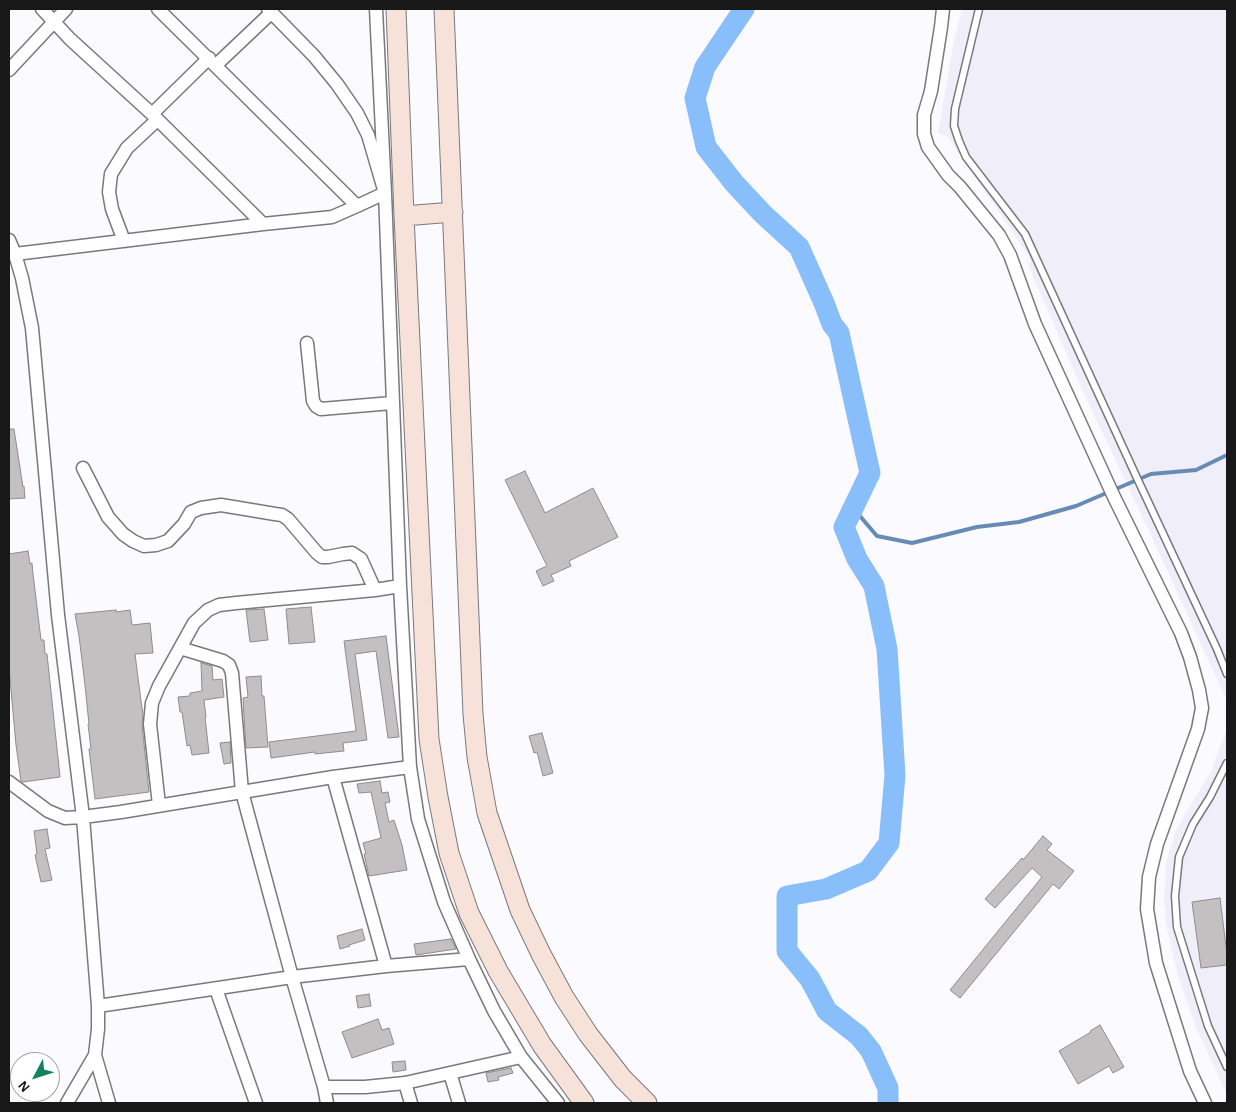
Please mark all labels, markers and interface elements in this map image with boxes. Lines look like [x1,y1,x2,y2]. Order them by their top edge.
north arrow [10,1052,60,1102]
text: N [16,1078,33,1094]

